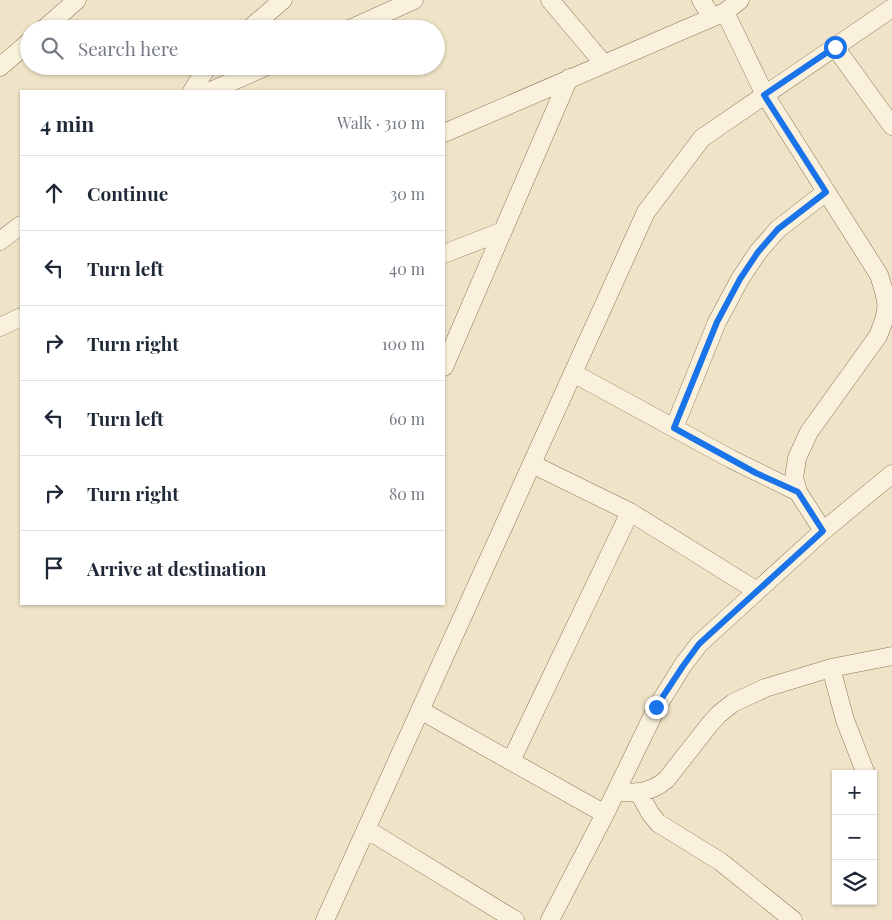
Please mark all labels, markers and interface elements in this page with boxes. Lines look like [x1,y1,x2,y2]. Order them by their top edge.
search box [20,20,445,75]
icon: search [38,34,66,62]
text: Search here [78,35,178,61]
route start [824,36,847,59]
text: 4 min [40,109,94,137]
text: Walk · 310 m [337,112,425,133]
icon: ahead [40,179,68,207]
text: Continue [87,180,168,206]
text: 30 m [390,183,425,204]
icon: left [40,254,68,282]
text: Turn left [87,255,164,281]
text: 40 m [389,258,425,279]
icon: right [40,329,68,357]
text: Turn right [87,330,179,356]
text: 100 m [382,333,425,354]
icon: left [40,404,68,432]
text: Turn left [87,405,164,431]
text: 60 m [389,408,425,429]
icon: right [40,479,68,507]
text: Turn right [87,480,179,506]
text: 80 m [389,483,425,504]
icon: arrive [40,554,68,582]
text: Arrive at destination [87,555,267,581]
route end [645,696,668,719]
map controls [832,770,877,905]
button: + [832,770,877,815]
button: − [832,815,877,860]
button: layers [832,860,877,905]

